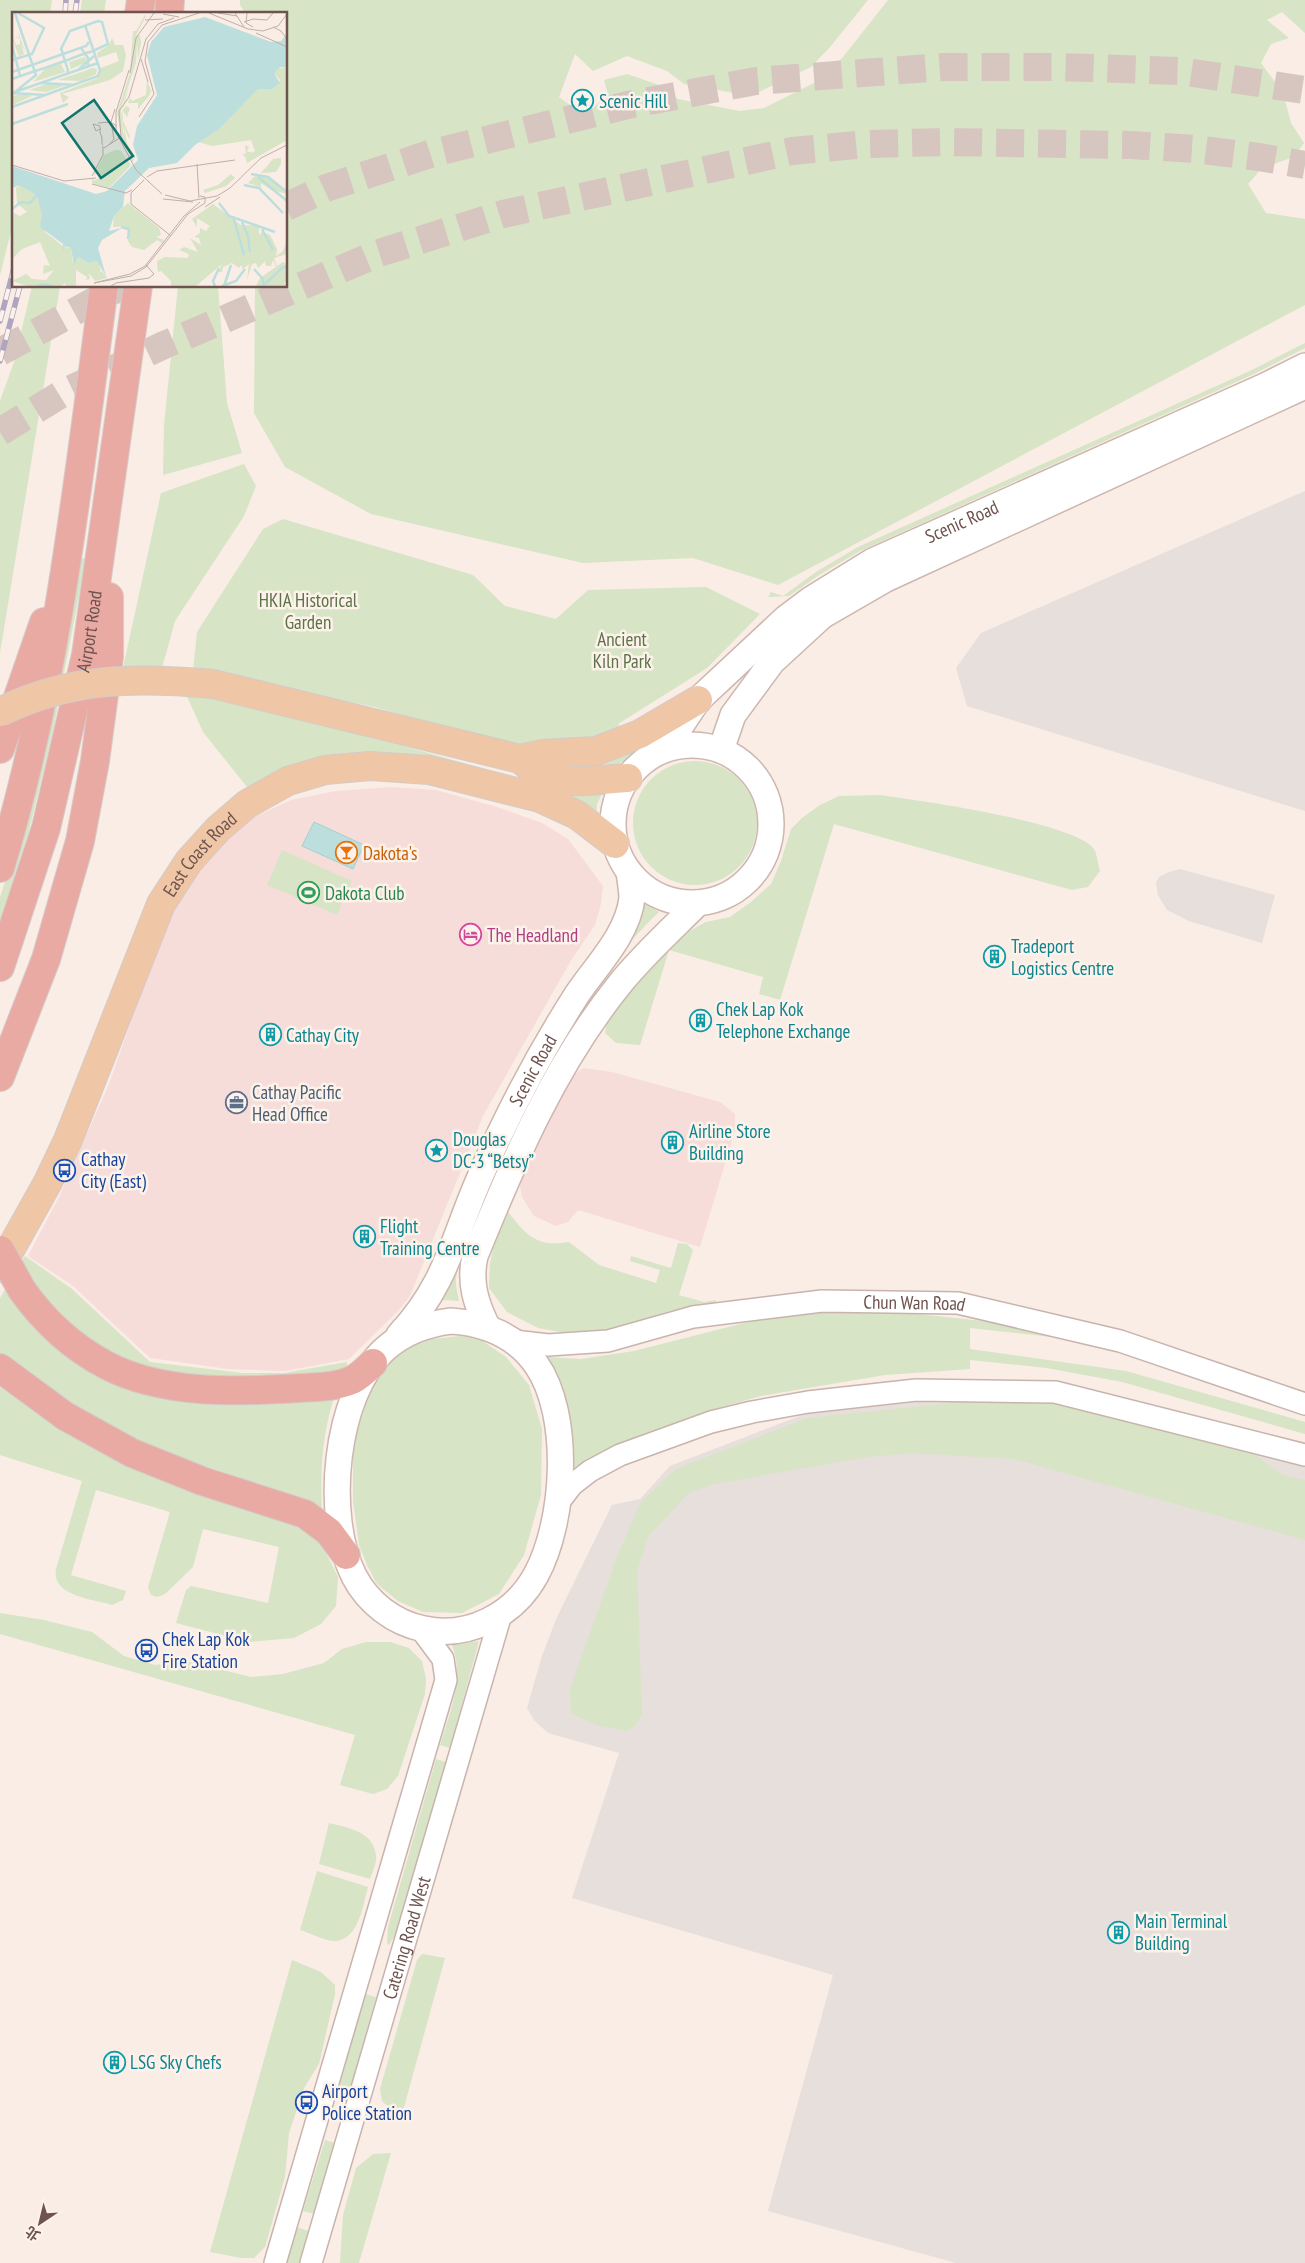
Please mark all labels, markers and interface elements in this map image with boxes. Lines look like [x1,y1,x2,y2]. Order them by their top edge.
inset map [12,12,288,288]
place icon: Scenic Hill [571,89,595,113]
place label: Scenic Hill [599,89,668,113]
street label: Scenic Road [921,495,1002,548]
park label: HKIA Historical Garden [259,588,358,634]
street label: Airport Road [70,589,107,674]
park label: Ancient Kiln Park [593,627,652,673]
street label: East Coast Road [157,806,241,901]
bar icon: Dakota's [335,841,359,865]
place label: Dakota's [363,841,417,865]
sports icon: Dakota Club [297,881,321,905]
place label: Dakota Club [325,881,404,905]
hotel icon: The Headland [459,923,483,947]
place label: The Headland [487,923,578,947]
place label: Tradeport Logistics Centre [1011,934,1114,980]
building icon: Tradeport Logistics Centre [983,945,1007,969]
place label: Chek Lap Kok Telephone Exchange [716,997,851,1043]
building icon: Chek Lap Kok Telephone Exchange [688,1008,712,1032]
building icon: Cathay City [258,1023,282,1047]
place label: Cathay City [286,1023,360,1047]
street label: Scenic Road [503,1030,562,1110]
place label: Cathay Pacific Head Office [252,1080,342,1126]
office icon: Cathay Pacific Head Office [224,1091,248,1115]
place label: Airline Store Building [689,1119,771,1165]
place label: Douglas DC-3 “Betsy” [453,1127,534,1173]
building icon: Airline Store Building [661,1130,685,1154]
place icon: Douglas DC-3 “Betsy” [425,1138,449,1162]
place label: Cathay City (East) [81,1147,146,1193]
bus stop icon: Cathay City (East) [53,1158,77,1182]
place label: Flight Training Centre [380,1214,480,1260]
building icon: Flight Training Centre [352,1225,376,1249]
street label: Chun Wan Road [863,1290,968,1316]
place label: Chek Lap Kok Fire Station [162,1627,250,1673]
bus stop icon: Chek Lap Kok Fire Station [134,1638,158,1662]
street label: Catering Road West [377,1873,436,2002]
place label: Main Terminal Building [1135,1909,1228,1955]
building icon: Main Terminal Building [1107,1920,1131,1944]
building icon: LSG Sky Chefs [102,2050,126,2074]
place label: LSG Sky Chefs [130,2050,222,2074]
place label: Airport Police Station [322,2079,412,2125]
bus stop icon: Airport Police Station [294,2090,318,2114]
north arrow [15,2198,65,2248]
text: 北 [22,2222,43,2245]

